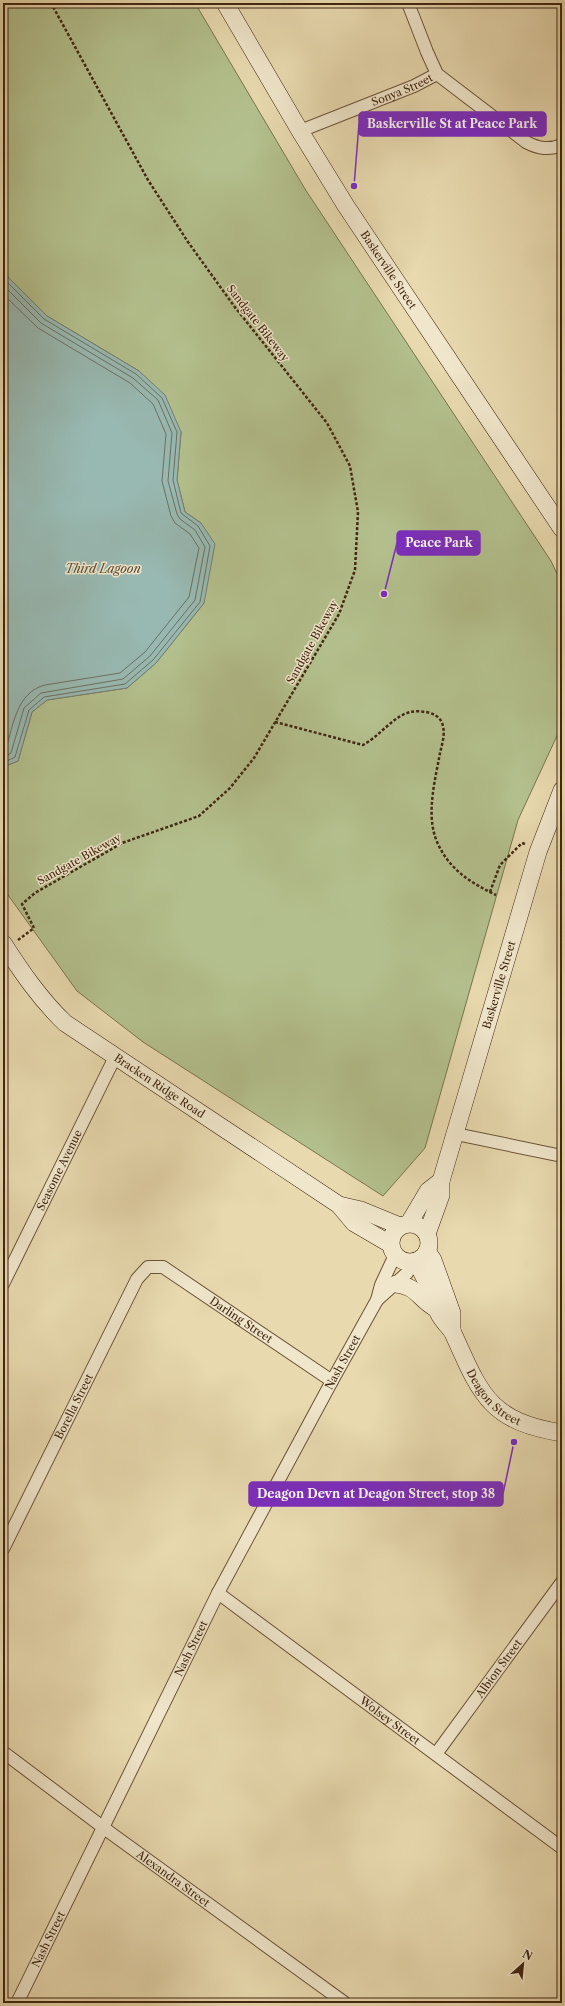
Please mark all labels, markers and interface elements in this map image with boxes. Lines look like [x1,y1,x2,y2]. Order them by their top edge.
street label: Sonya Street [369,70,435,109]
callout: Baskerville St at Peace Park [359,112,546,136]
text: Baskerville St at Peace Park [367,116,538,131]
street label: Baskerville Street [357,228,420,312]
street label: Sandgate Bikeway [224,282,293,365]
callout: Peace Park [397,531,480,555]
text: Peace Park [405,535,474,550]
water label: Third Lagoon [65,561,141,576]
street label: Sandgate Bikeway [283,597,341,686]
street label: Sandgate Bikeway [35,830,124,888]
street label: Baskerville Street [479,939,518,1031]
street label: Bracken Ridge Road [112,1051,208,1121]
street label: Seasome Avenue [33,1127,85,1213]
street label: Darling Street [207,1294,275,1346]
street label: Nash Street [322,1332,363,1392]
street label: Deagon Street [464,1366,523,1428]
street label: Borella Street [52,1371,96,1442]
callout: Deagon Devn at Deagon Street, stop 38 [249,1482,503,1506]
text: Deagon Devn at Deagon Street, stop 38 [257,1486,495,1501]
street label: Nash Street [171,1618,211,1679]
street label: Albion Street [472,1636,525,1701]
street label: Wolsey Street [356,1693,423,1748]
street label: Alexandra Street [133,1846,213,1910]
street label: Nash Street [29,1909,68,1969]
north arrow [503,1944,543,1984]
text: N [520,1947,535,1964]

